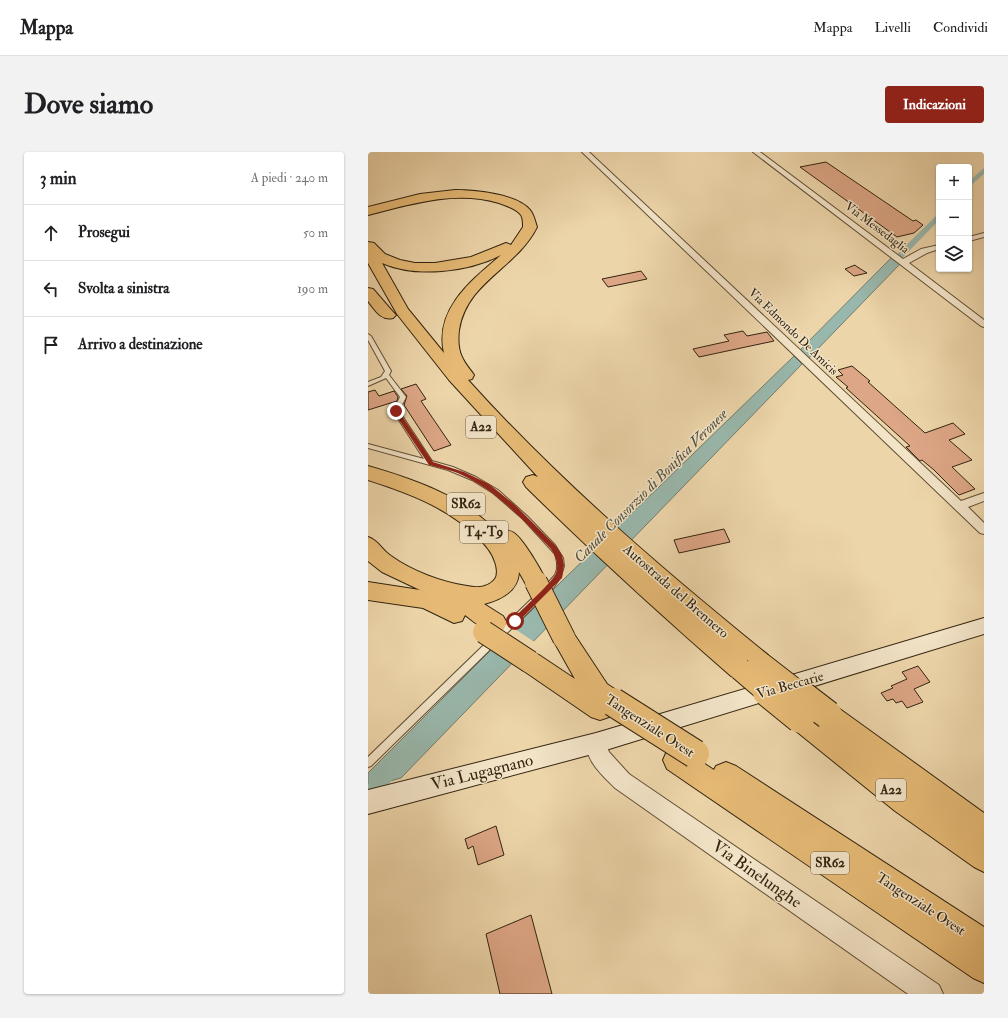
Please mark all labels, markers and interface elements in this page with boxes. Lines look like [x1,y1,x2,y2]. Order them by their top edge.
text: Mappa [20,16,73,40]
text: Mappa [813,19,852,36]
text: Livelli [874,19,911,36]
text: Condividi [933,19,988,36]
button: Indicazioni [885,86,984,123]
text: Dove siamo [24,87,153,122]
map controls [936,164,972,272]
button: + [936,164,972,200]
text: 3 min [40,168,77,189]
text: A piedi · 240 m [251,170,328,186]
street label: Via Messedaglia [842,199,913,258]
button: − [936,200,972,236]
icon: ahead [40,222,62,244]
text: Prosegui [78,223,130,242]
text: 50 m [303,225,328,241]
button: layers [936,236,972,272]
icon: left [40,278,62,300]
text: Svolta a sinistra [78,279,170,298]
text: 190 m [297,281,328,297]
street label: Via Edmondo De Amicis [745,285,841,379]
icon: arrive [40,334,62,356]
text: Arrivo a destinazione [78,335,203,354]
route end [387,402,405,420]
water label: Canale Consorzio di Bonifica Veronese [570,404,733,567]
road number: A22 [466,416,496,438]
road number: SR62 [447,493,485,515]
road number: T4-T9 [460,521,508,543]
street label: Autostrada del Brennero [619,540,733,642]
route start [506,612,524,630]
street label: Via Beccarie [754,667,826,703]
street label: Tangenziale Ovest [602,691,698,761]
street label: Via Lugagnano [429,749,535,795]
road number: A22 [876,779,906,801]
street label: Via Binelunghe [708,835,806,913]
road number: SR62 [811,852,849,874]
street label: Tangenziale Ovest [873,869,969,939]

